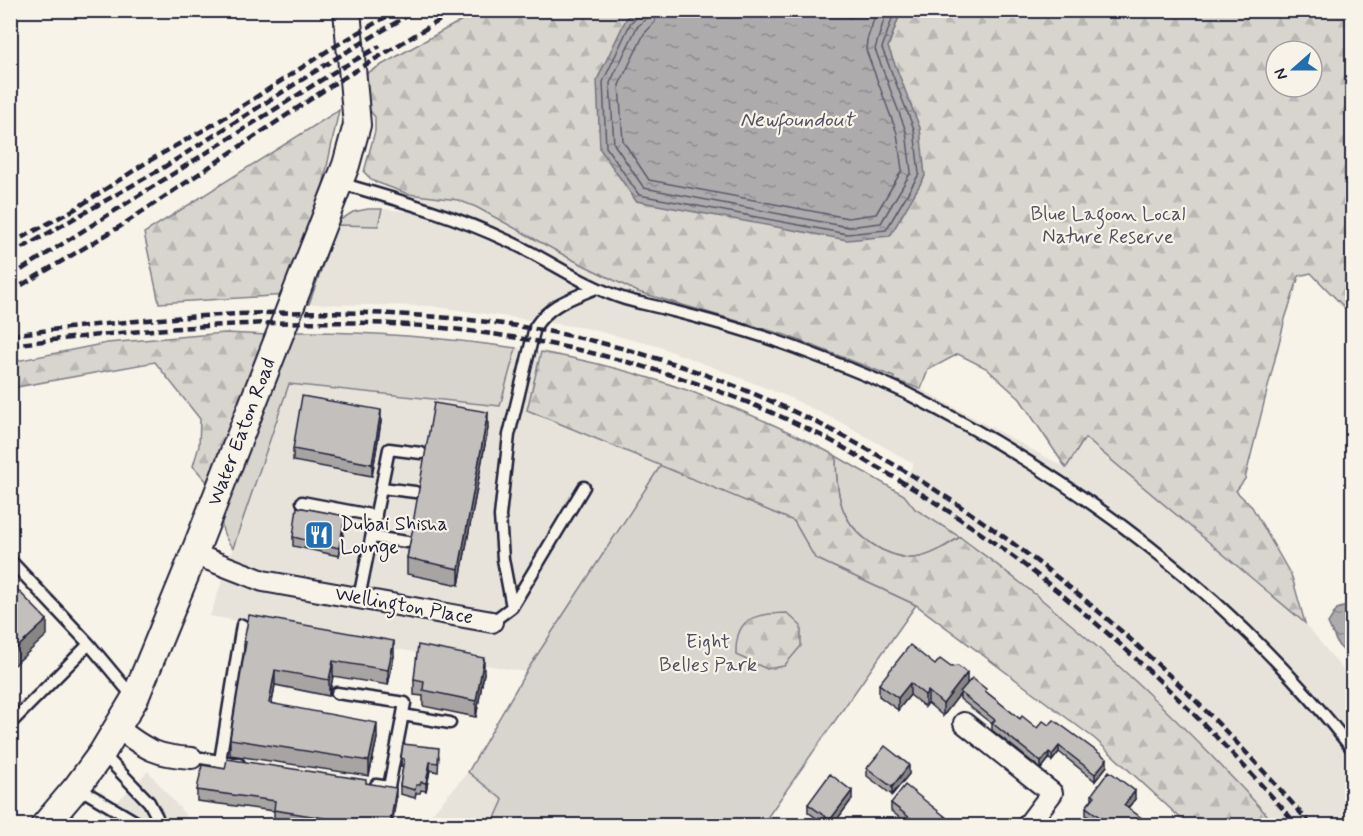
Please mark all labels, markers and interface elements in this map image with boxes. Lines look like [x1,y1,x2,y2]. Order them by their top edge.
north arrow [1264,39,1324,99]
text: N [1270,65,1293,83]
water label: Newfoundout [740,106,856,136]
park label: Blue Lagoon Local Nature Reserve [1030,201,1186,251]
street label: Water Eaton Road [201,354,283,510]
place label: Dubai Shisha Lounge [340,511,448,562]
restaurant icon: Dubai Shisha Lounge [303,519,335,551]
street label: Wellington Place [332,581,475,633]
park label: Eight Belles Park [659,629,757,679]

